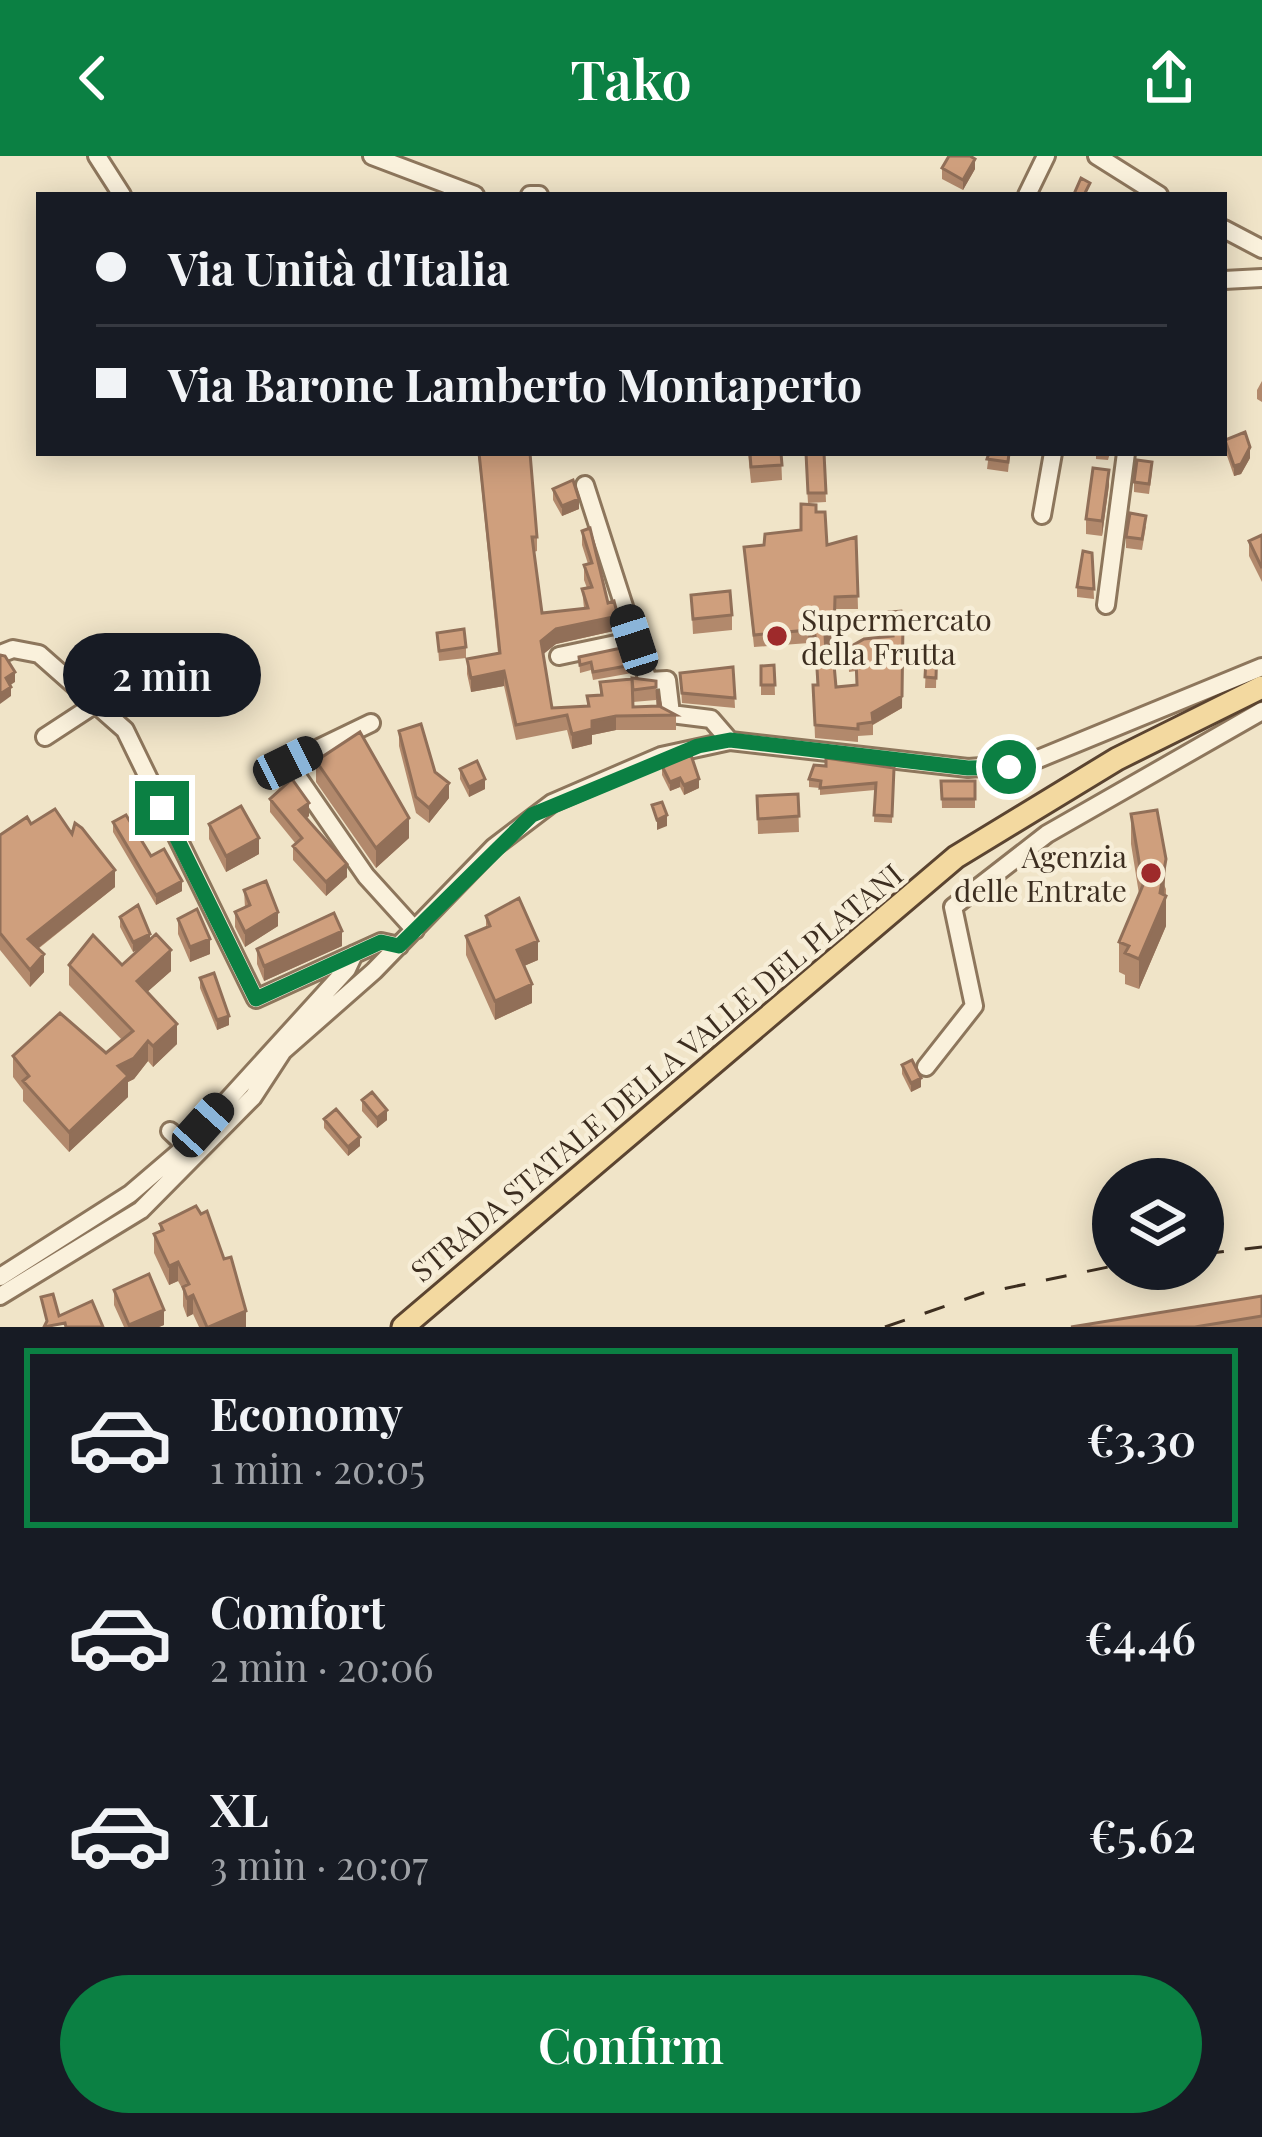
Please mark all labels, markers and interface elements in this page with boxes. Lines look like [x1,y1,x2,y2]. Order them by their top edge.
text: Tako [570,42,692,114]
icon: back [60,45,126,111]
icon: share [1136,45,1202,111]
text: Via Unità d'Italia [168,237,509,297]
text: Via Barone Lamberto Montaperto [168,353,862,413]
place label: Supermercato della Frutta [801,599,992,673]
car [606,600,662,680]
marker: Supermercato della Frutta [764,623,790,649]
callout: 2 min [63,634,261,718]
text: 2 min [112,649,212,701]
car [248,731,328,795]
route start [982,740,1036,794]
route end [135,781,189,835]
place label: Agenzia delle Entrate [954,836,1127,910]
street label: STRADA STATALE DELLA VALLE DEL PLATANI [402,854,910,1290]
marker: Agenzia delle Entrate [1138,860,1164,886]
car [166,1086,240,1164]
map controls [1092,1158,1224,1290]
button: layers [1092,1158,1224,1290]
text: Economy [210,1382,403,1442]
icon: car [66,1384,174,1492]
text: €3.30 [1087,1408,1196,1468]
text: 1 min · 20:05 [210,1442,425,1494]
text: Comfort [210,1580,385,1640]
icon: car [66,1582,174,1690]
text: €4.46 [1085,1606,1196,1666]
text: 2 min · 20:06 [210,1640,433,1692]
text: XL [210,1778,269,1838]
icon: car [66,1780,174,1888]
text: €5.62 [1089,1804,1196,1864]
text: 3 min · 20:07 [210,1838,428,1890]
button: Confirm [60,1975,1202,2113]

